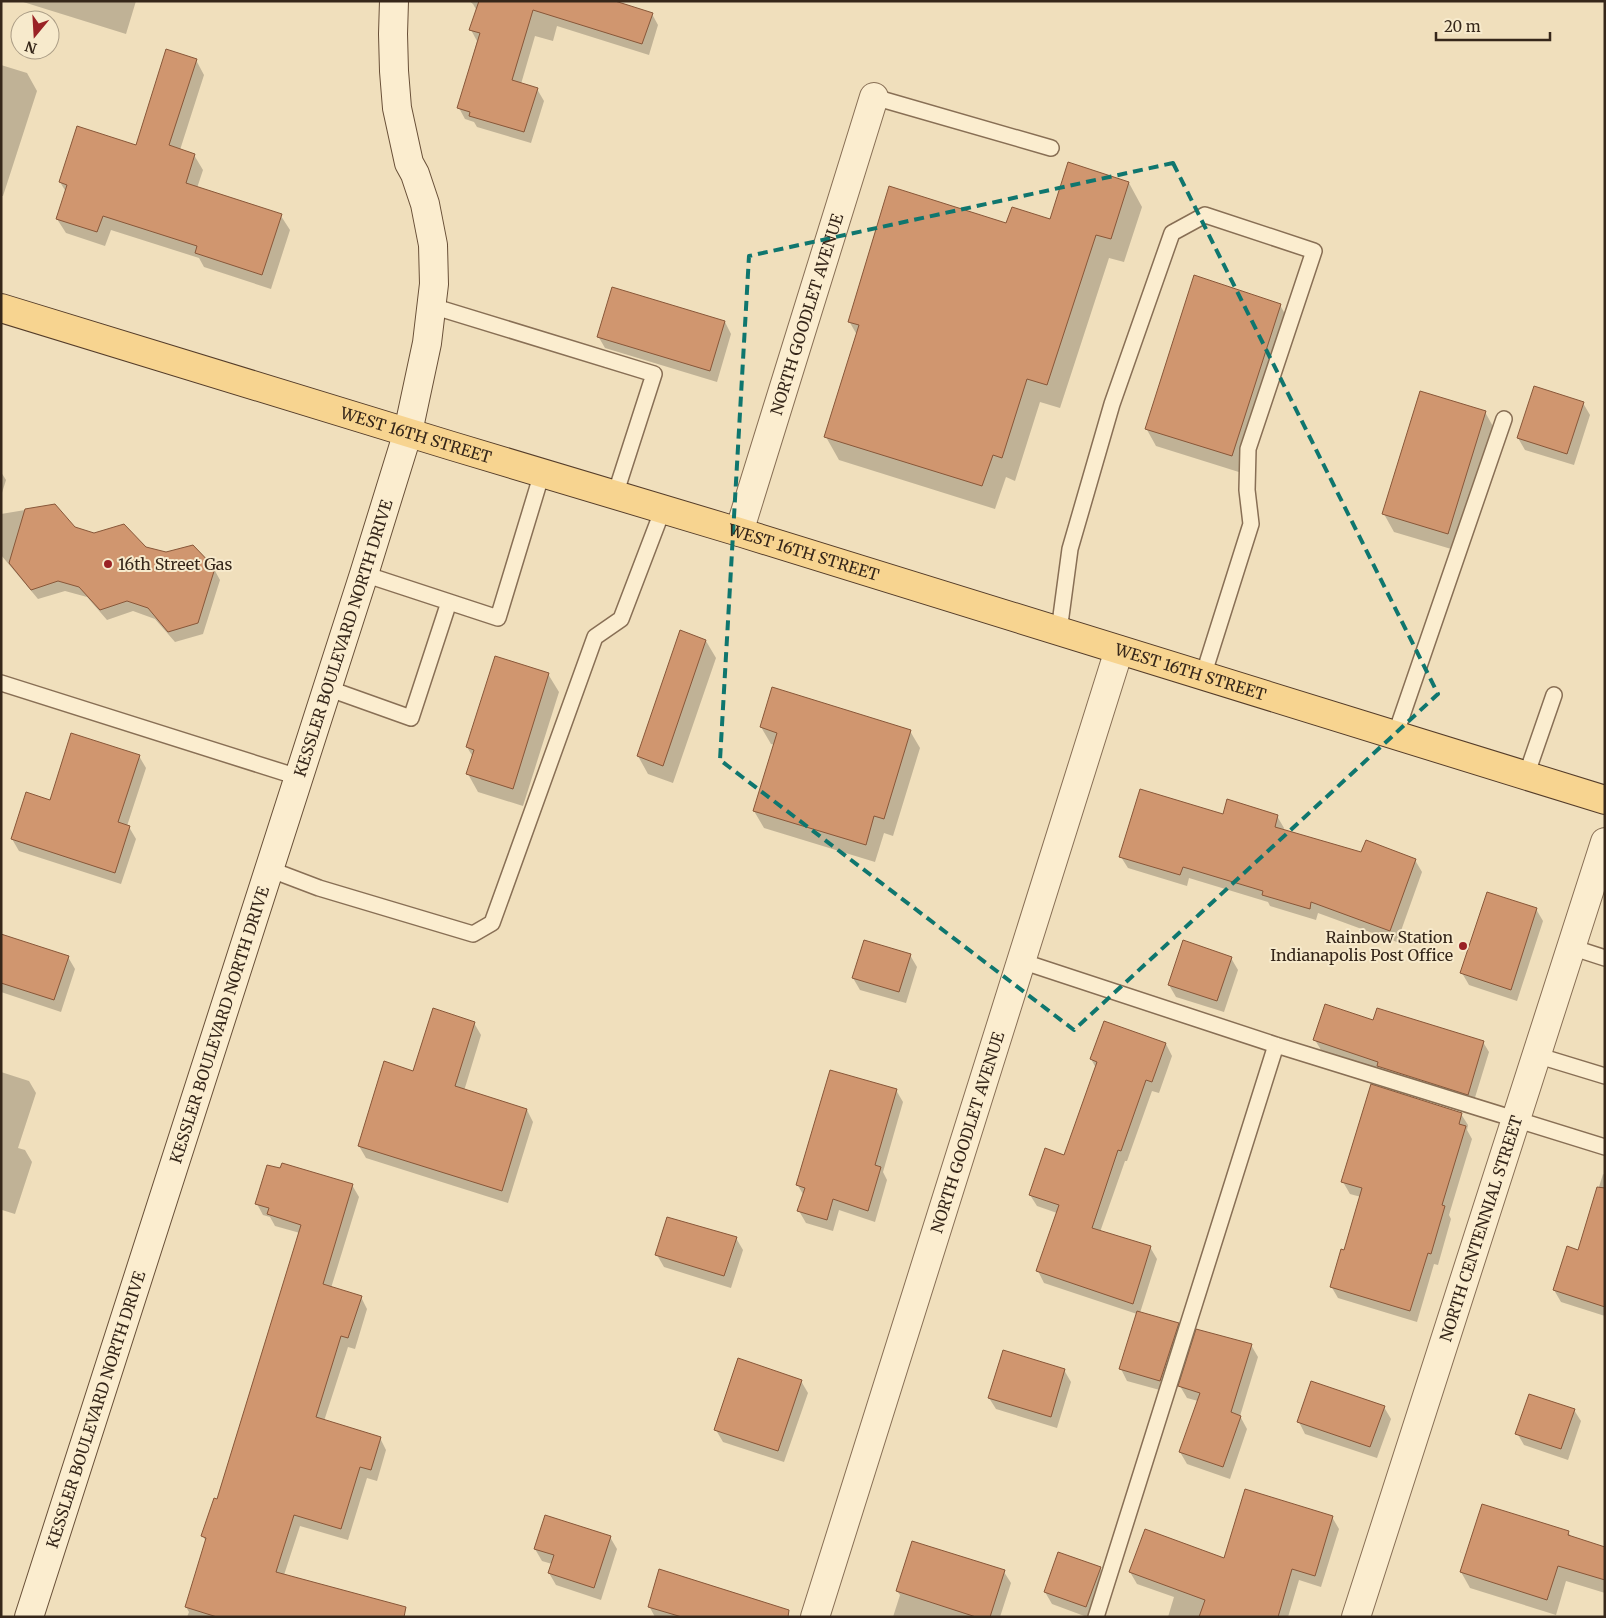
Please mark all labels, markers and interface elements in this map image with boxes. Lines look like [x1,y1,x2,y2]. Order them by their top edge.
north arrow [10,10,60,60]
scale bar [1436,10,1550,42]
text: 20 m [1444,17,1481,36]
text: N [23,37,39,58]
street label: NORTH GOODLET AVENUE [766,210,847,417]
street label: WEST 16TH STREET [337,402,494,467]
street label: KESSLER BOULEVARD NORTH DRIVE [290,496,397,779]
street label: WEST 16TH STREET [725,519,882,585]
place label: 16th Street Gas [118,554,232,574]
marker: 16th Street Gas [102,558,114,570]
street label: WEST 16TH STREET [1112,639,1269,705]
street label: KESSLER BOULEVARD NORTH DRIVE [165,883,273,1166]
place label: Rainbow Station Indianapolis Post Office [1270,927,1453,965]
marker: Rainbow Station Indianapolis Post Office [1457,940,1469,952]
street label: NORTH GOODLET AVENUE [926,1028,1009,1235]
street label: NORTH CENTENNIAL STREET [1435,1113,1526,1344]
street label: KESSLER BOULEVARD NORTH DRIVE [42,1268,150,1550]

